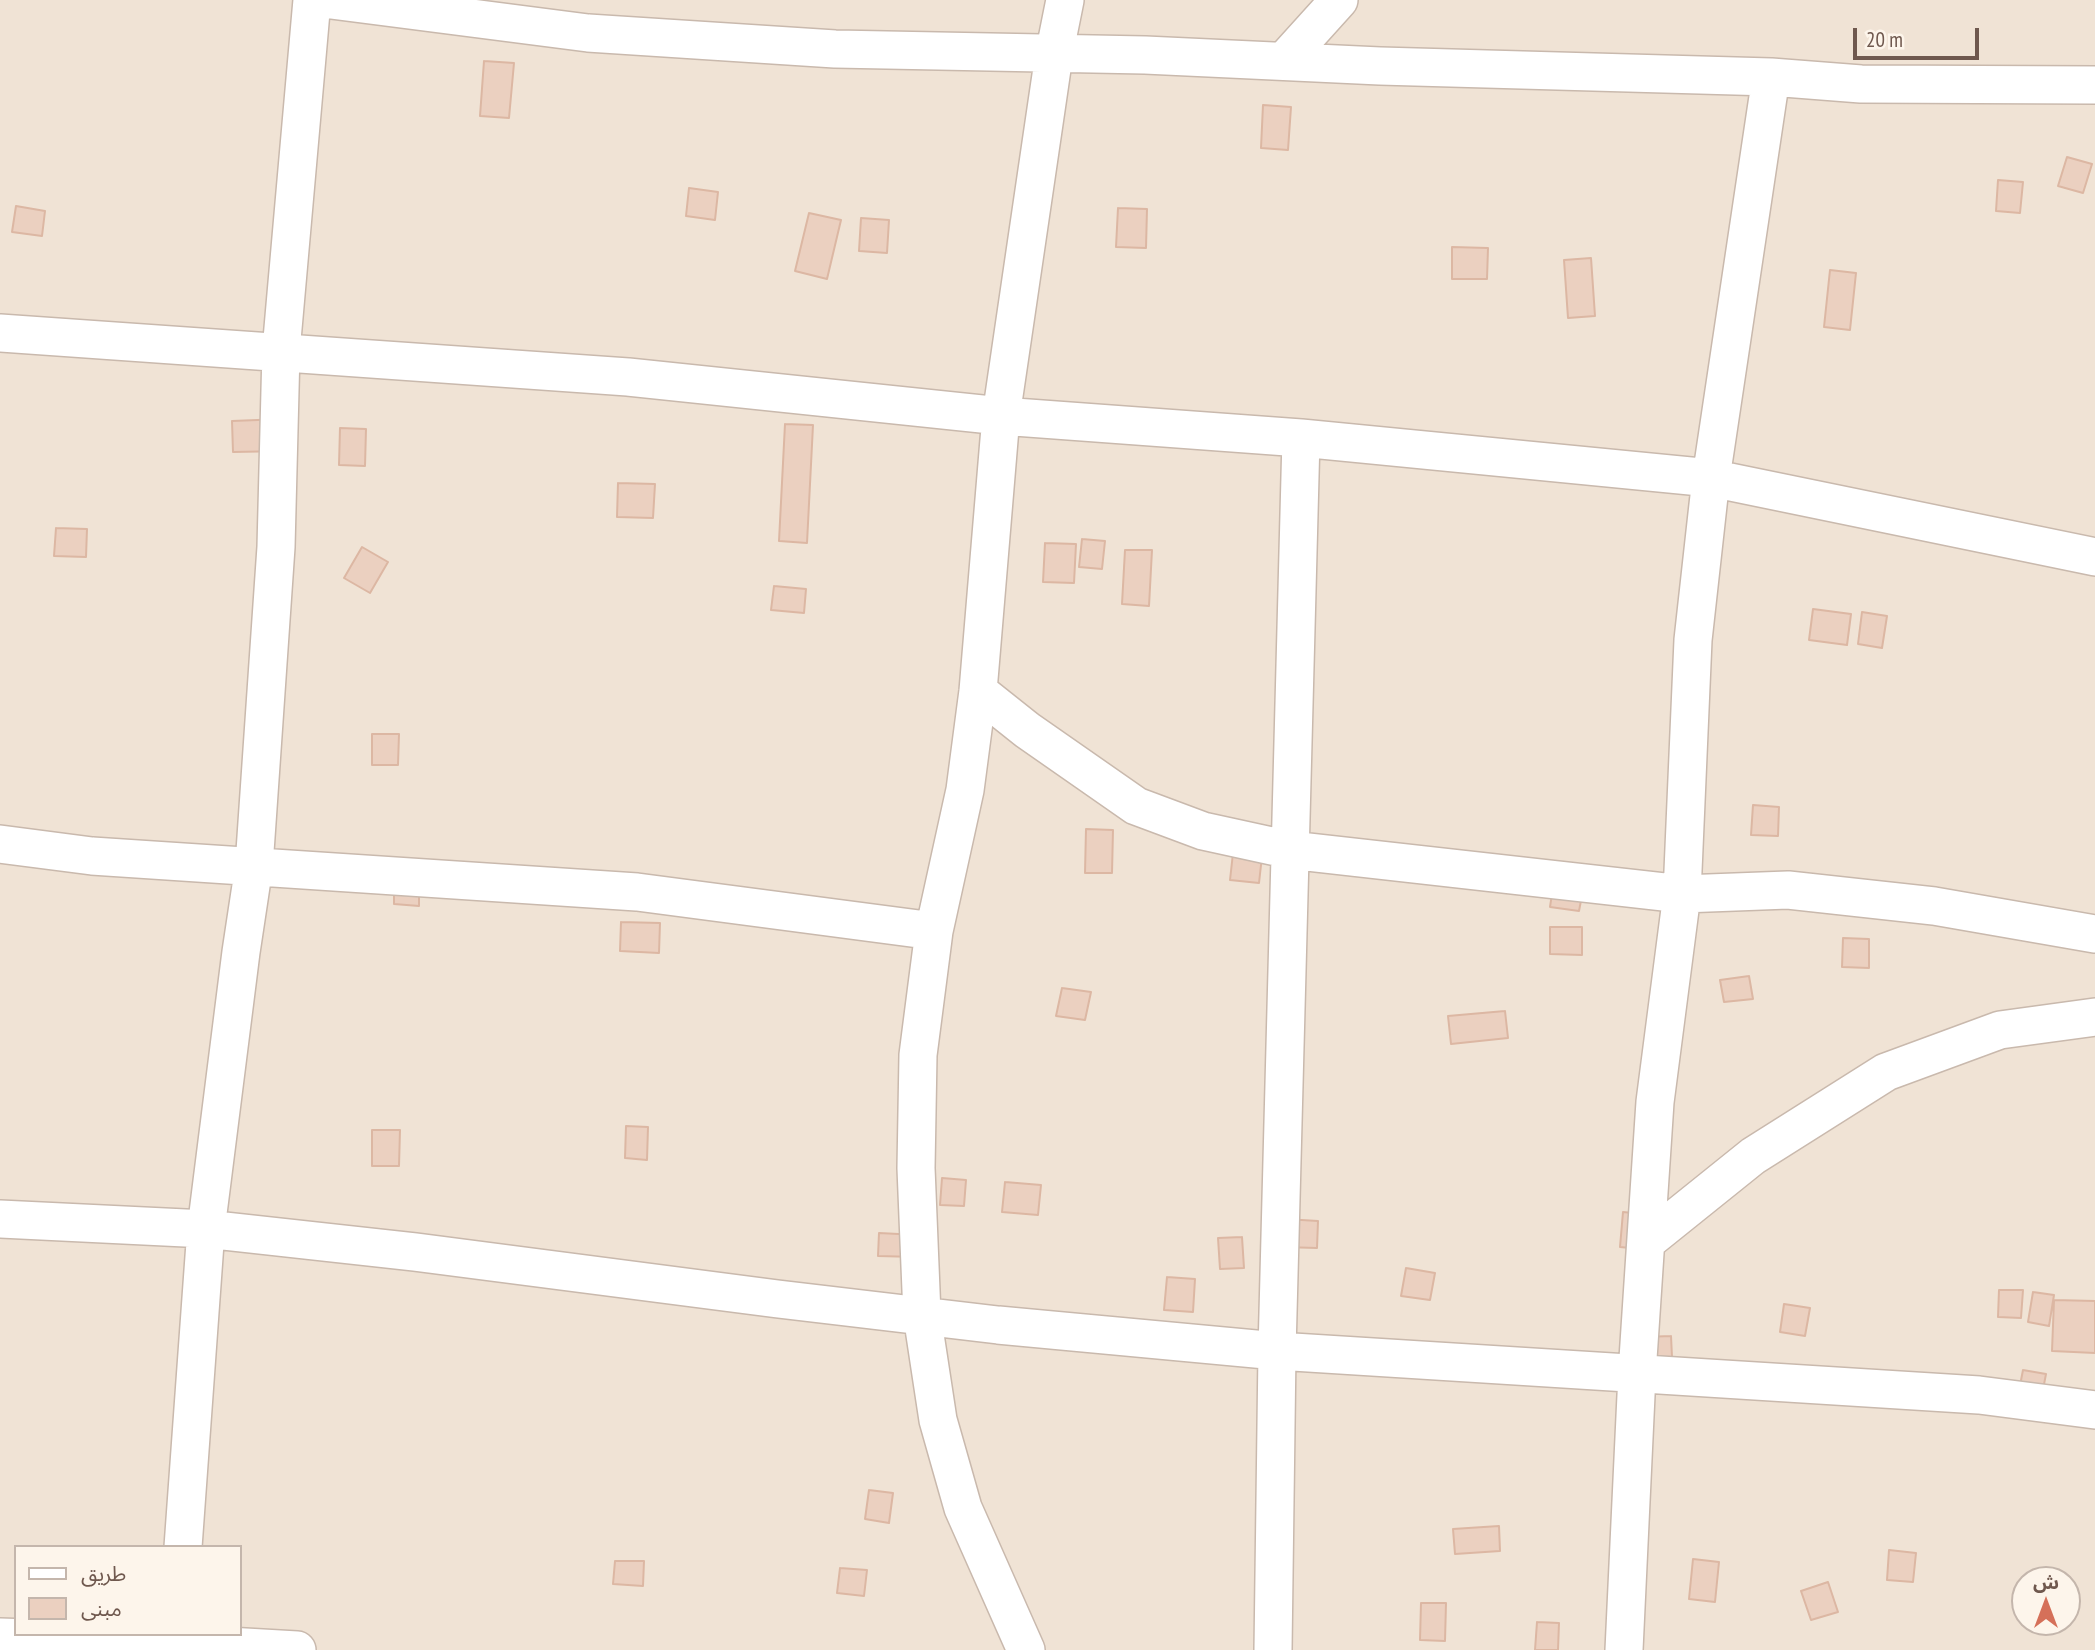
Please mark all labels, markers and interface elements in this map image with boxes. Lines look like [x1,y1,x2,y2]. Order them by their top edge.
scale bar [1857,14,1983,58]
text: 20 m [1866,26,1903,53]
legend [14,1545,242,1636]
text: طريق [81,1560,126,1587]
north arrow [2011,1566,2081,1636]
text: ش [2033,1570,2059,1594]
text: مبنى [81,1595,122,1622]

